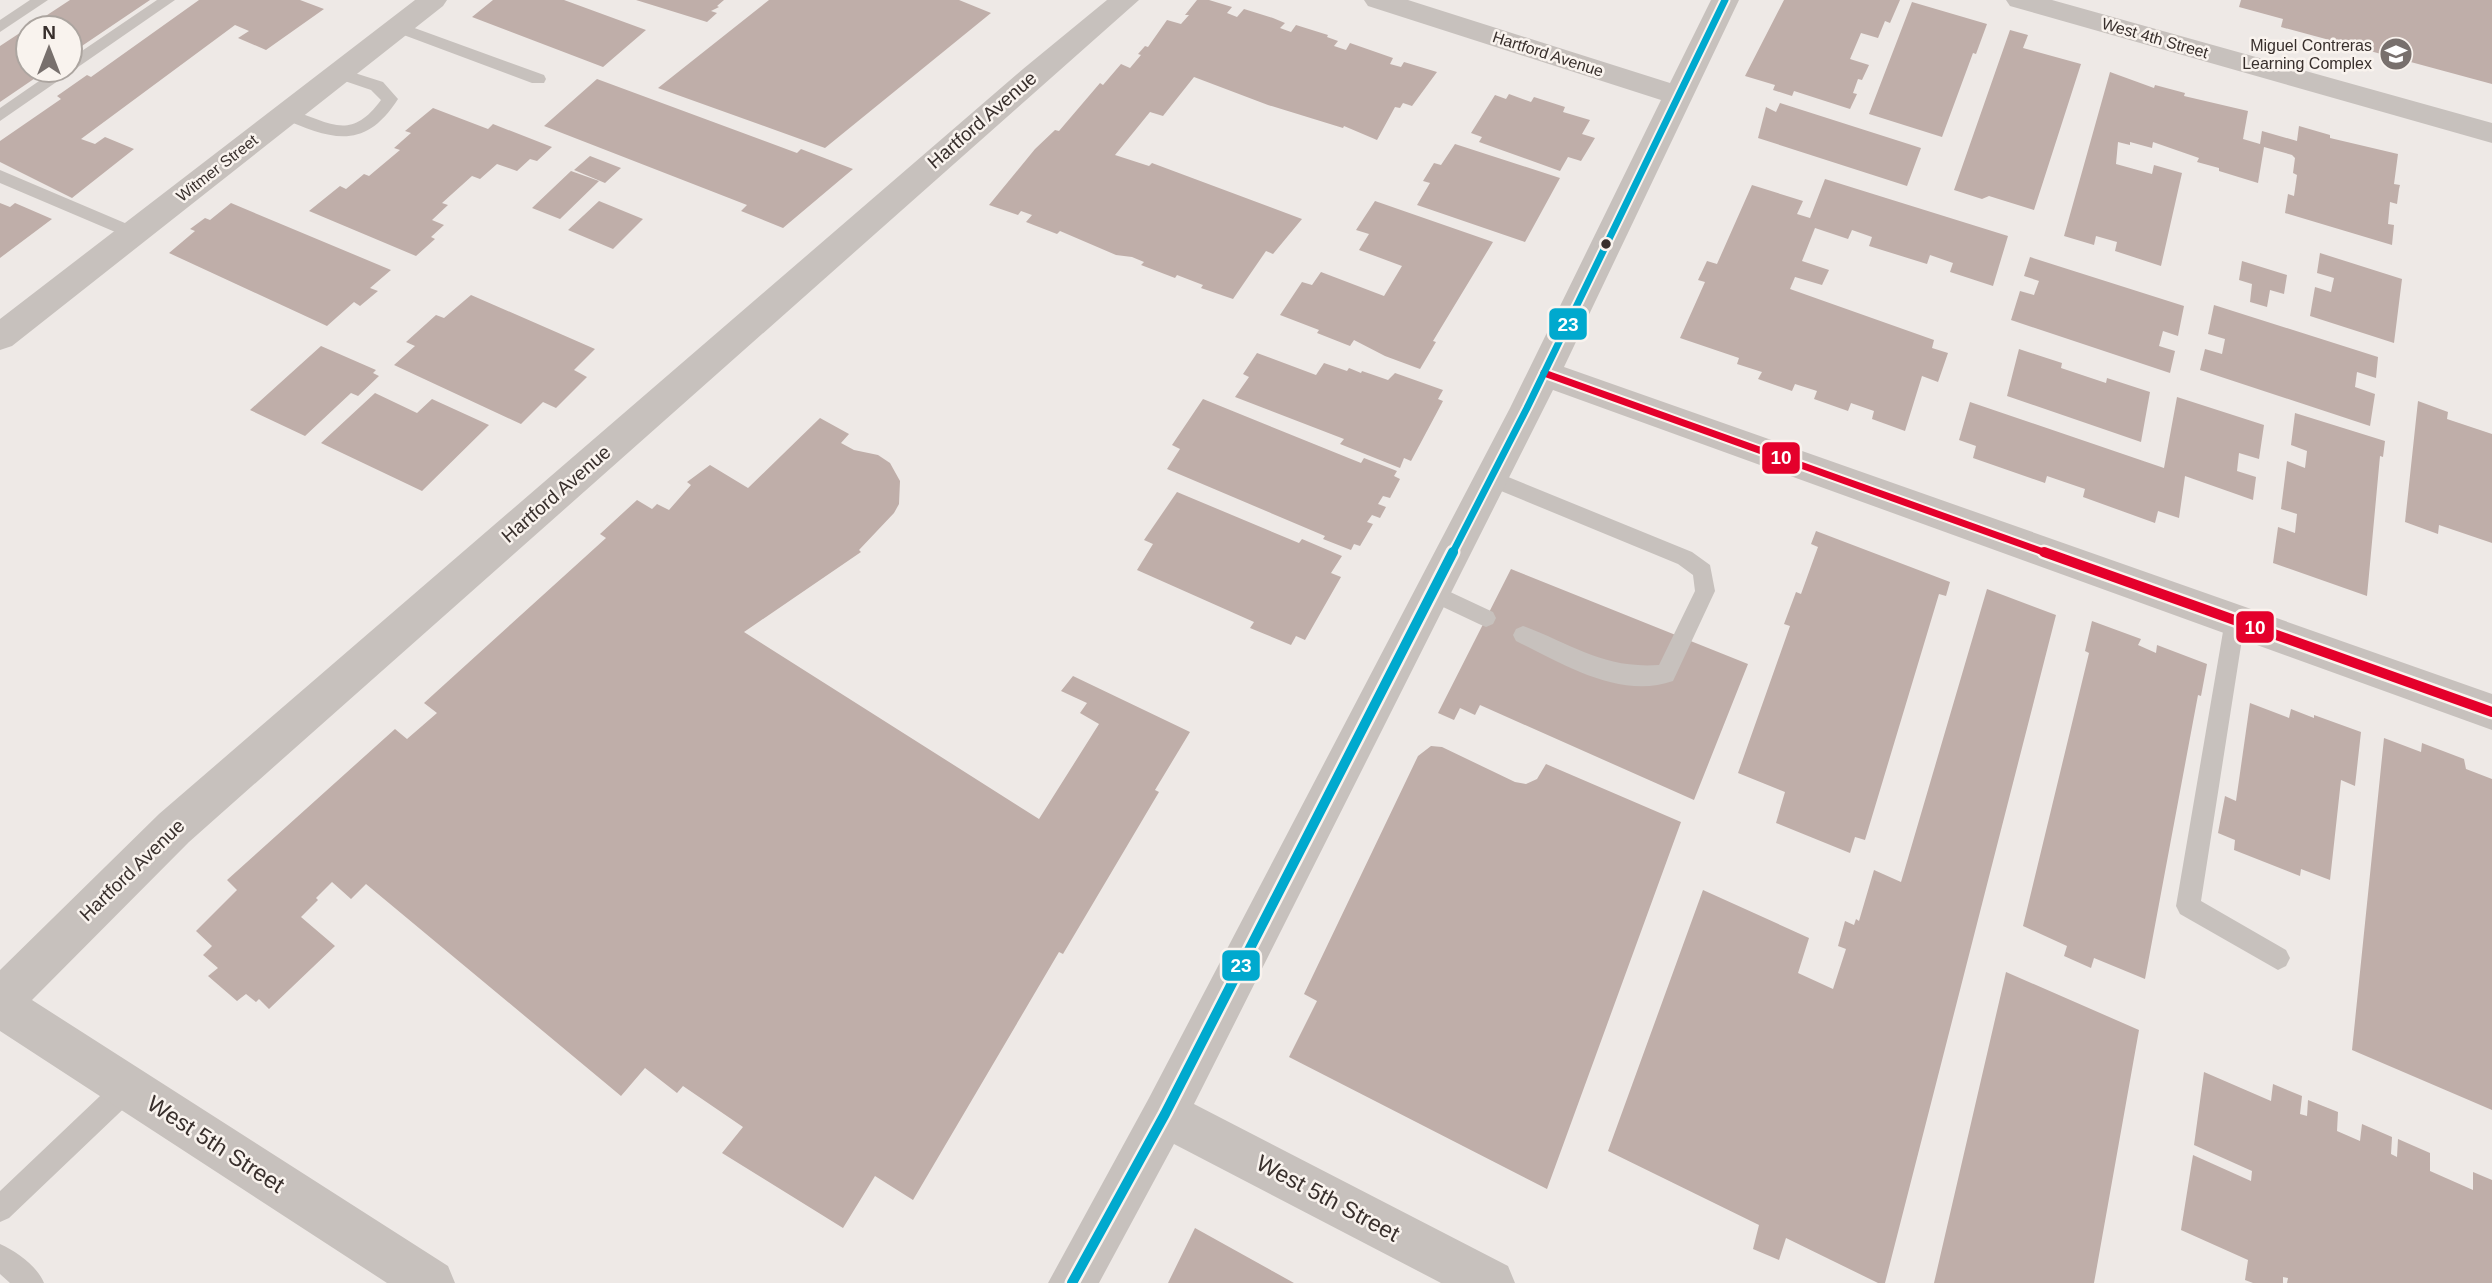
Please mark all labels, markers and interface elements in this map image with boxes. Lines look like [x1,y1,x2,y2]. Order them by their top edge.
north arrow [14,14,84,84]
street label: West 4th Street [2100,15,2211,61]
text: N [42,22,56,43]
street label: Hartford Avenue [1491,28,1606,80]
school or university icon: Miguel Contreras Learning Complex [2377,35,2415,73]
place label: Miguel Contreras Learning Complex [2242,37,2372,72]
street label: Hartford Avenue [923,67,1041,173]
street label: Witmer Street [173,131,261,205]
unlabelled marker [1599,237,1613,251]
line badge: 23 [1548,307,1588,341]
text: 23 [1557,314,1579,335]
street label: Hartford Avenue [497,441,615,547]
line badge: 10 [1761,441,1801,475]
text: 10 [1770,447,1792,468]
line badge: 10 [2235,610,2275,644]
text: 10 [2244,617,2266,638]
street label: Hartford Avenue [75,815,189,925]
line badge: 23 [1221,949,1261,982]
text: 23 [1230,955,1252,976]
street label: West 5th Street [143,1090,290,1198]
street label: West 5th Street [1252,1149,1404,1247]

